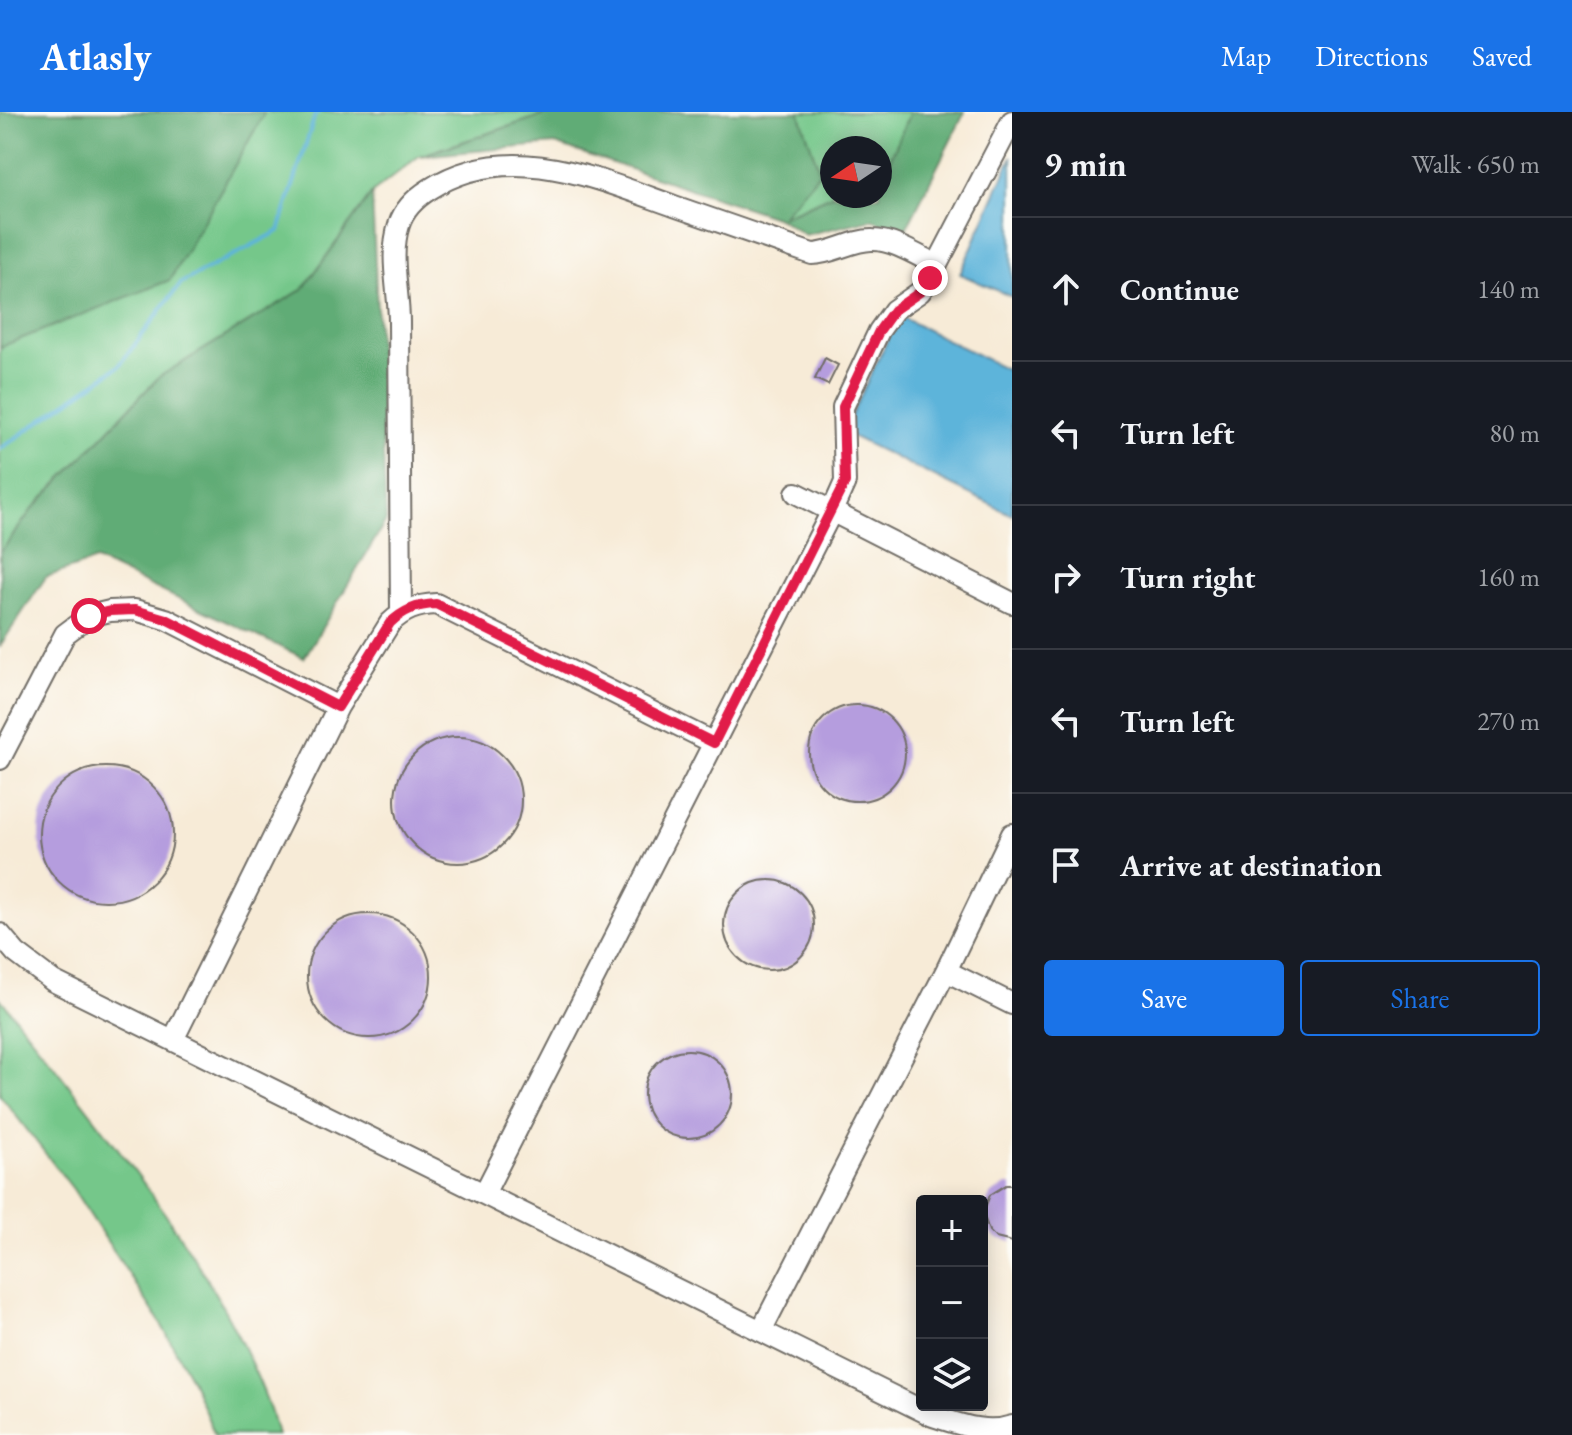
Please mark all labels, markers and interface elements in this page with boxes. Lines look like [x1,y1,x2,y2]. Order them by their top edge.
text: Atlasly [40,32,151,81]
text: Map [1221,38,1271,74]
text: Directions [1315,38,1428,74]
text: Saved [1472,38,1532,74]
north arrow [820,136,892,208]
text: 9 min [1044,142,1127,186]
text: Walk · 650 m [1412,147,1540,181]
route end [912,260,948,296]
icon: ahead [1044,267,1088,311]
text: Continue [1120,270,1239,309]
text: 140 m [1477,272,1540,306]
icon: left [1044,411,1088,455]
text: Turn left [1120,414,1234,453]
text: 80 m [1490,416,1540,450]
icon: right [1044,555,1088,599]
text: Turn right [1120,558,1256,597]
text: 160 m [1477,560,1540,594]
route start [71,598,107,634]
icon: left [1044,699,1088,743]
text: Turn left [1120,702,1234,741]
text: 270 m [1477,704,1540,738]
icon: arrive [1044,843,1088,887]
text: Arrive at destination [1120,846,1382,885]
button: Save [1044,960,1284,1036]
button: Share [1300,960,1540,1036]
map controls [916,1195,988,1411]
button: + [916,1195,988,1267]
button: − [916,1267,988,1339]
button: layers [916,1339,988,1411]

